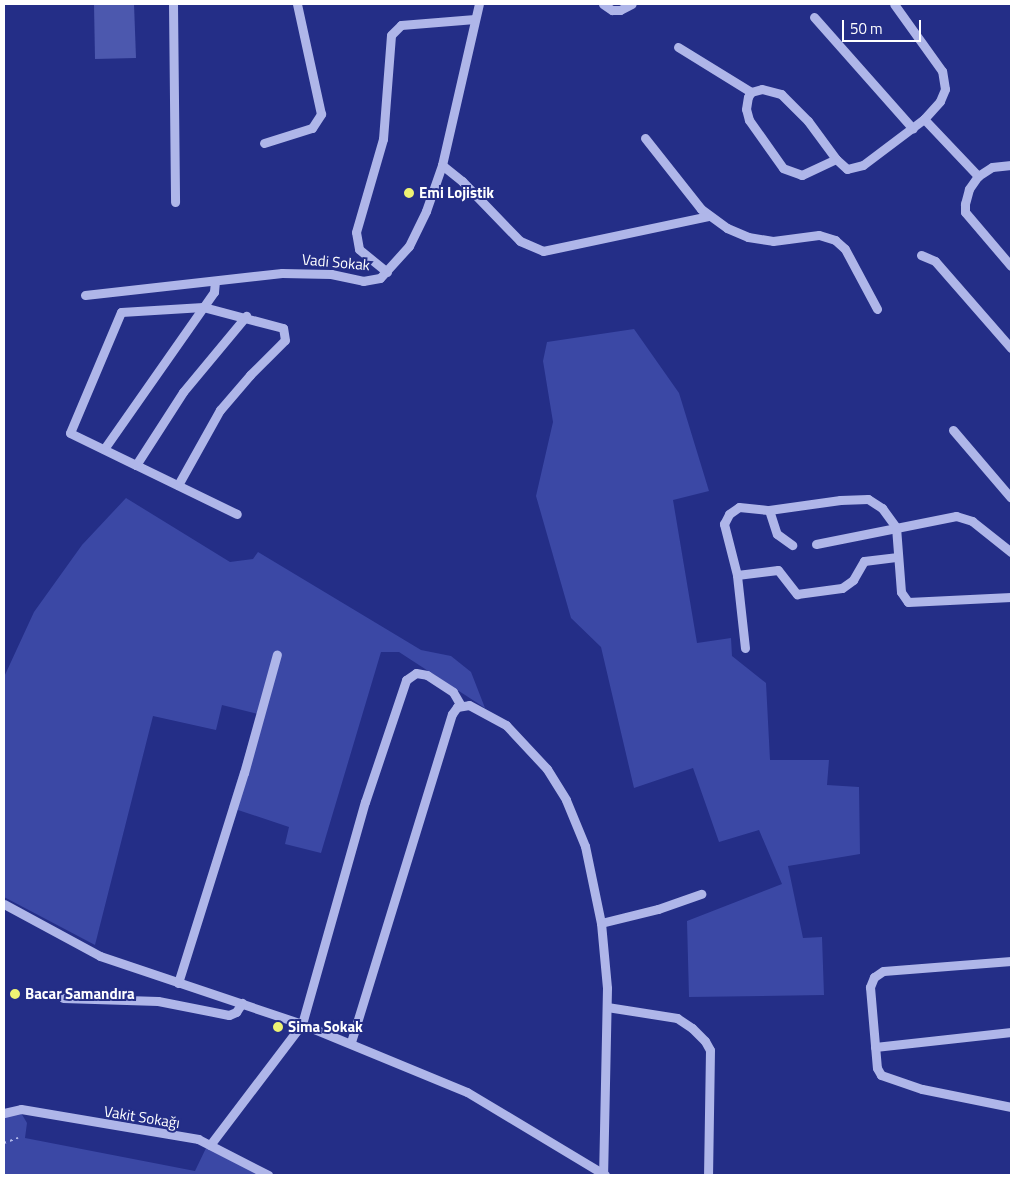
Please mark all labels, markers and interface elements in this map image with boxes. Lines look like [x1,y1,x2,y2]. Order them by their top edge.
scale bar [845,10,924,42]
text: 50 m [850,17,883,40]
place label: Emi Lojistik [419,184,494,202]
marker: Emi Lojistik [403,187,415,199]
street label: Vadi Sokak [301,250,371,274]
place label: Bacar Samandıra [25,985,135,1003]
marker: Bacar Samandıra [9,988,21,1000]
place label: Sima Sokak [288,1018,363,1036]
marker: Sima Sokak [272,1021,284,1033]
street label: Vakit Sokağı [103,1102,181,1132]

